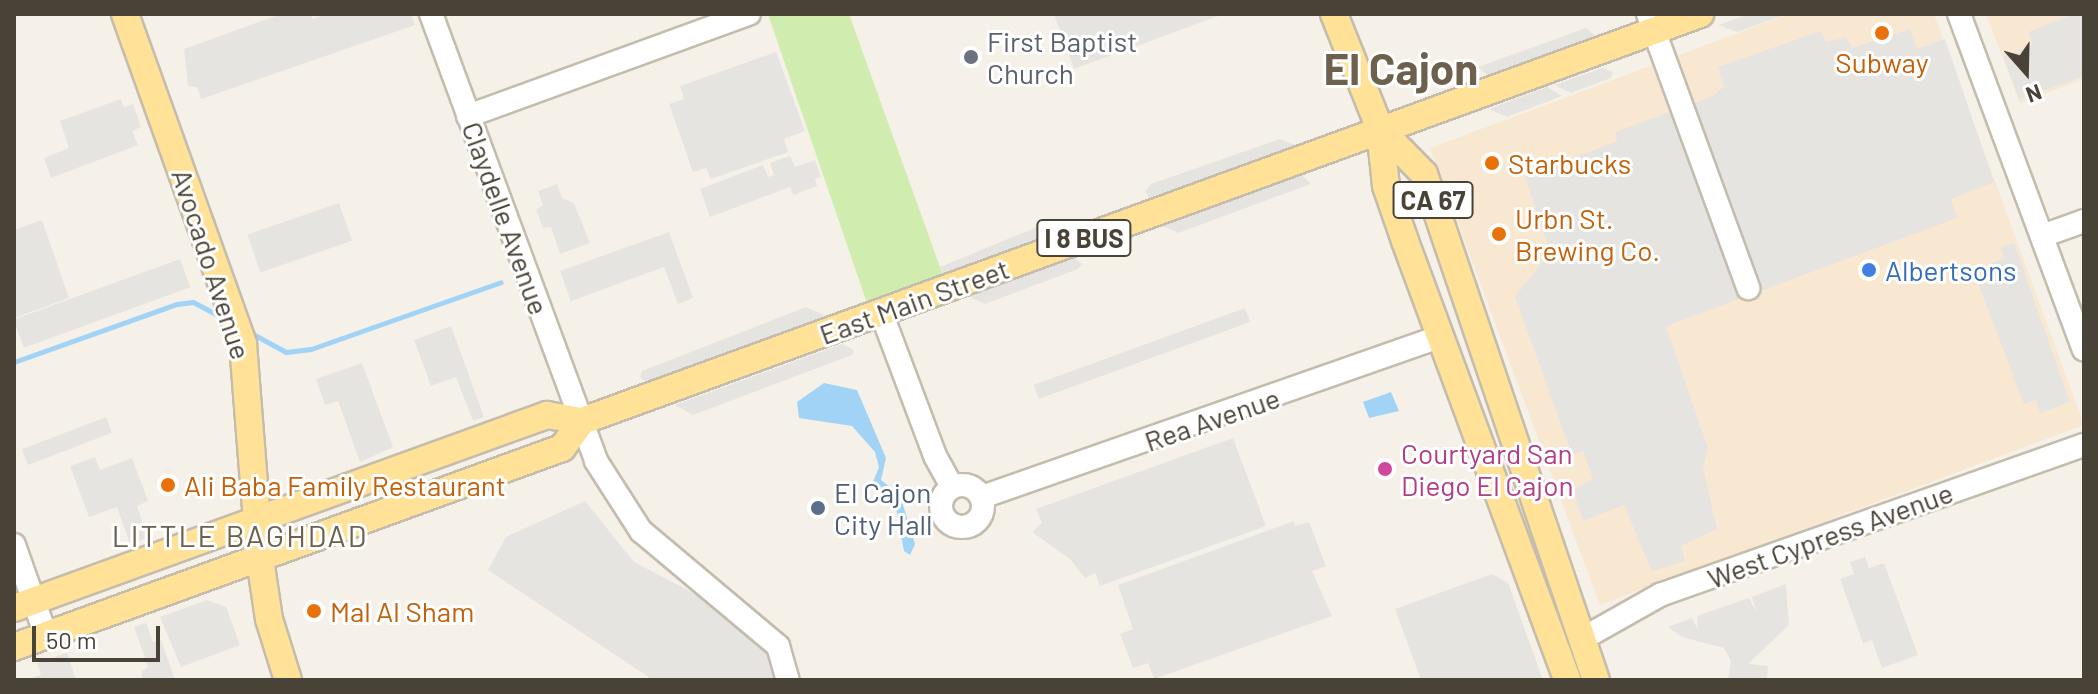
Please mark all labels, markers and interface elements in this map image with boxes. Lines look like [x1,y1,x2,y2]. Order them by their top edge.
place label: First Baptist Church [987,24,1137,90]
marker: Subway [1873,24,1891,42]
north arrow [1986,32,2066,112]
district label: El Cajon [1324,42,1478,94]
place label: Subway [1835,45,1929,79]
marker: First Baptist Church [962,48,980,66]
text: N [2023,80,2046,109]
street label: Claydelle Avenue [456,117,556,319]
place label: Starbucks [1508,146,1631,180]
marker: Starbucks [1483,154,1501,172]
street label: Avocado Avenue [165,165,259,363]
road number: CA 67 [1391,178,1475,222]
place label: Urbn St. Brewing Co. [1515,201,1660,267]
road number: I 8 BUS [1036,216,1132,260]
marker: Urbn St. Brewing Co. [1490,225,1508,243]
street label: East Main Street [815,251,1013,351]
place label: Albertsons [1885,253,2017,287]
marker: Albertsons [1860,261,1878,279]
street label: Rea Avenue [1140,380,1284,458]
place label: Courtyard San Diego El Cajon [1401,436,1574,502]
marker: Courtyard San Diego El Cajon [1376,460,1394,478]
place label: Ali Baba Family Restaurant [184,468,506,502]
place label: El Cajon City Hall [834,475,932,541]
street label: West Cypress Avenue [1703,475,1957,595]
marker: Ali Baba Family Restaurant [159,476,177,494]
marker: El Cajon City Hall [809,499,827,517]
district label: LITTLE BAGHDAD [112,517,368,553]
place label: Mal Al Sham [330,594,474,628]
marker: Mal Al Sham [305,602,323,620]
scale bar [36,610,164,660]
text: 50 m [46,625,97,654]

